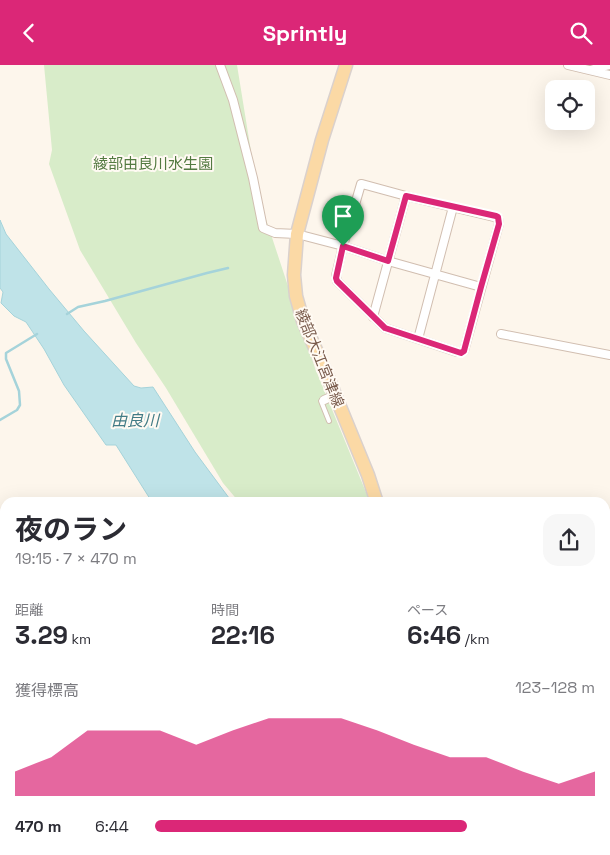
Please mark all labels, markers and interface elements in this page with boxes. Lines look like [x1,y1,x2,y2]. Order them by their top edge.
icon: back [15,19,43,47]
text: Sprintly [263,19,347,47]
icon: search [567,19,595,47]
map controls [545,80,595,130]
button: locate [545,80,595,130]
park label: 綾部由良川水生園 [93,154,213,173]
pin [322,195,364,246]
icon: arrive [329,202,357,230]
street label: 綾部大江宮津線 [292,306,348,410]
water label: 由良川 [111,410,161,431]
text: 夜のラン [15,511,127,547]
button: share [543,514,595,566]
text: 19:15 · 7 × 470 m [15,548,137,569]
text: 距離 [15,601,43,619]
text: 時間 [211,601,239,619]
text: ペース [407,601,448,619]
text: 3.29 [15,619,68,651]
text: 22:16 [211,619,275,651]
text: 6:46 [407,619,461,651]
text: km [68,630,91,648]
text: /km [461,630,490,648]
text: 123–128 m [515,677,595,698]
text: 獲得標高 [15,680,79,701]
text: 470 m [15,816,61,837]
text: 6:44 [95,816,129,837]

